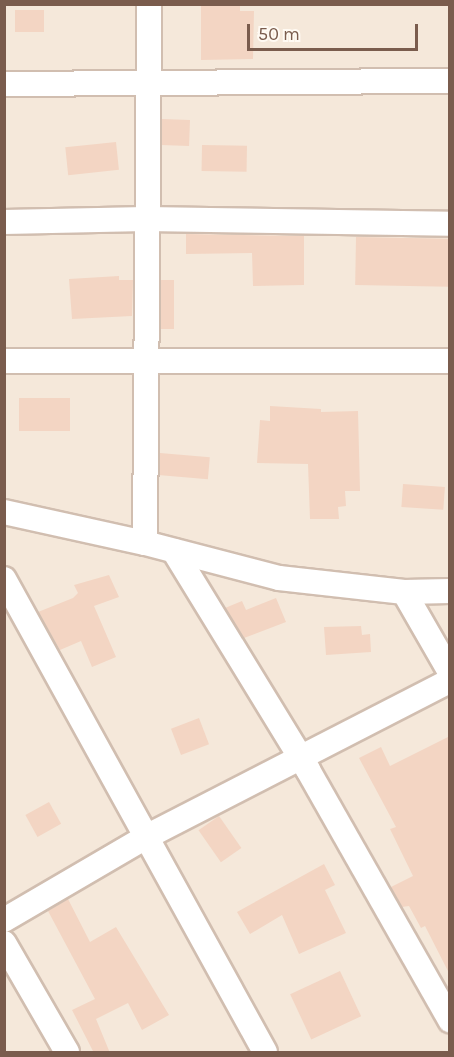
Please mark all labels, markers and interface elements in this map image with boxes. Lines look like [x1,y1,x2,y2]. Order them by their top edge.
scale bar [250,12,421,50]
text: 50 m [258,23,300,45]

